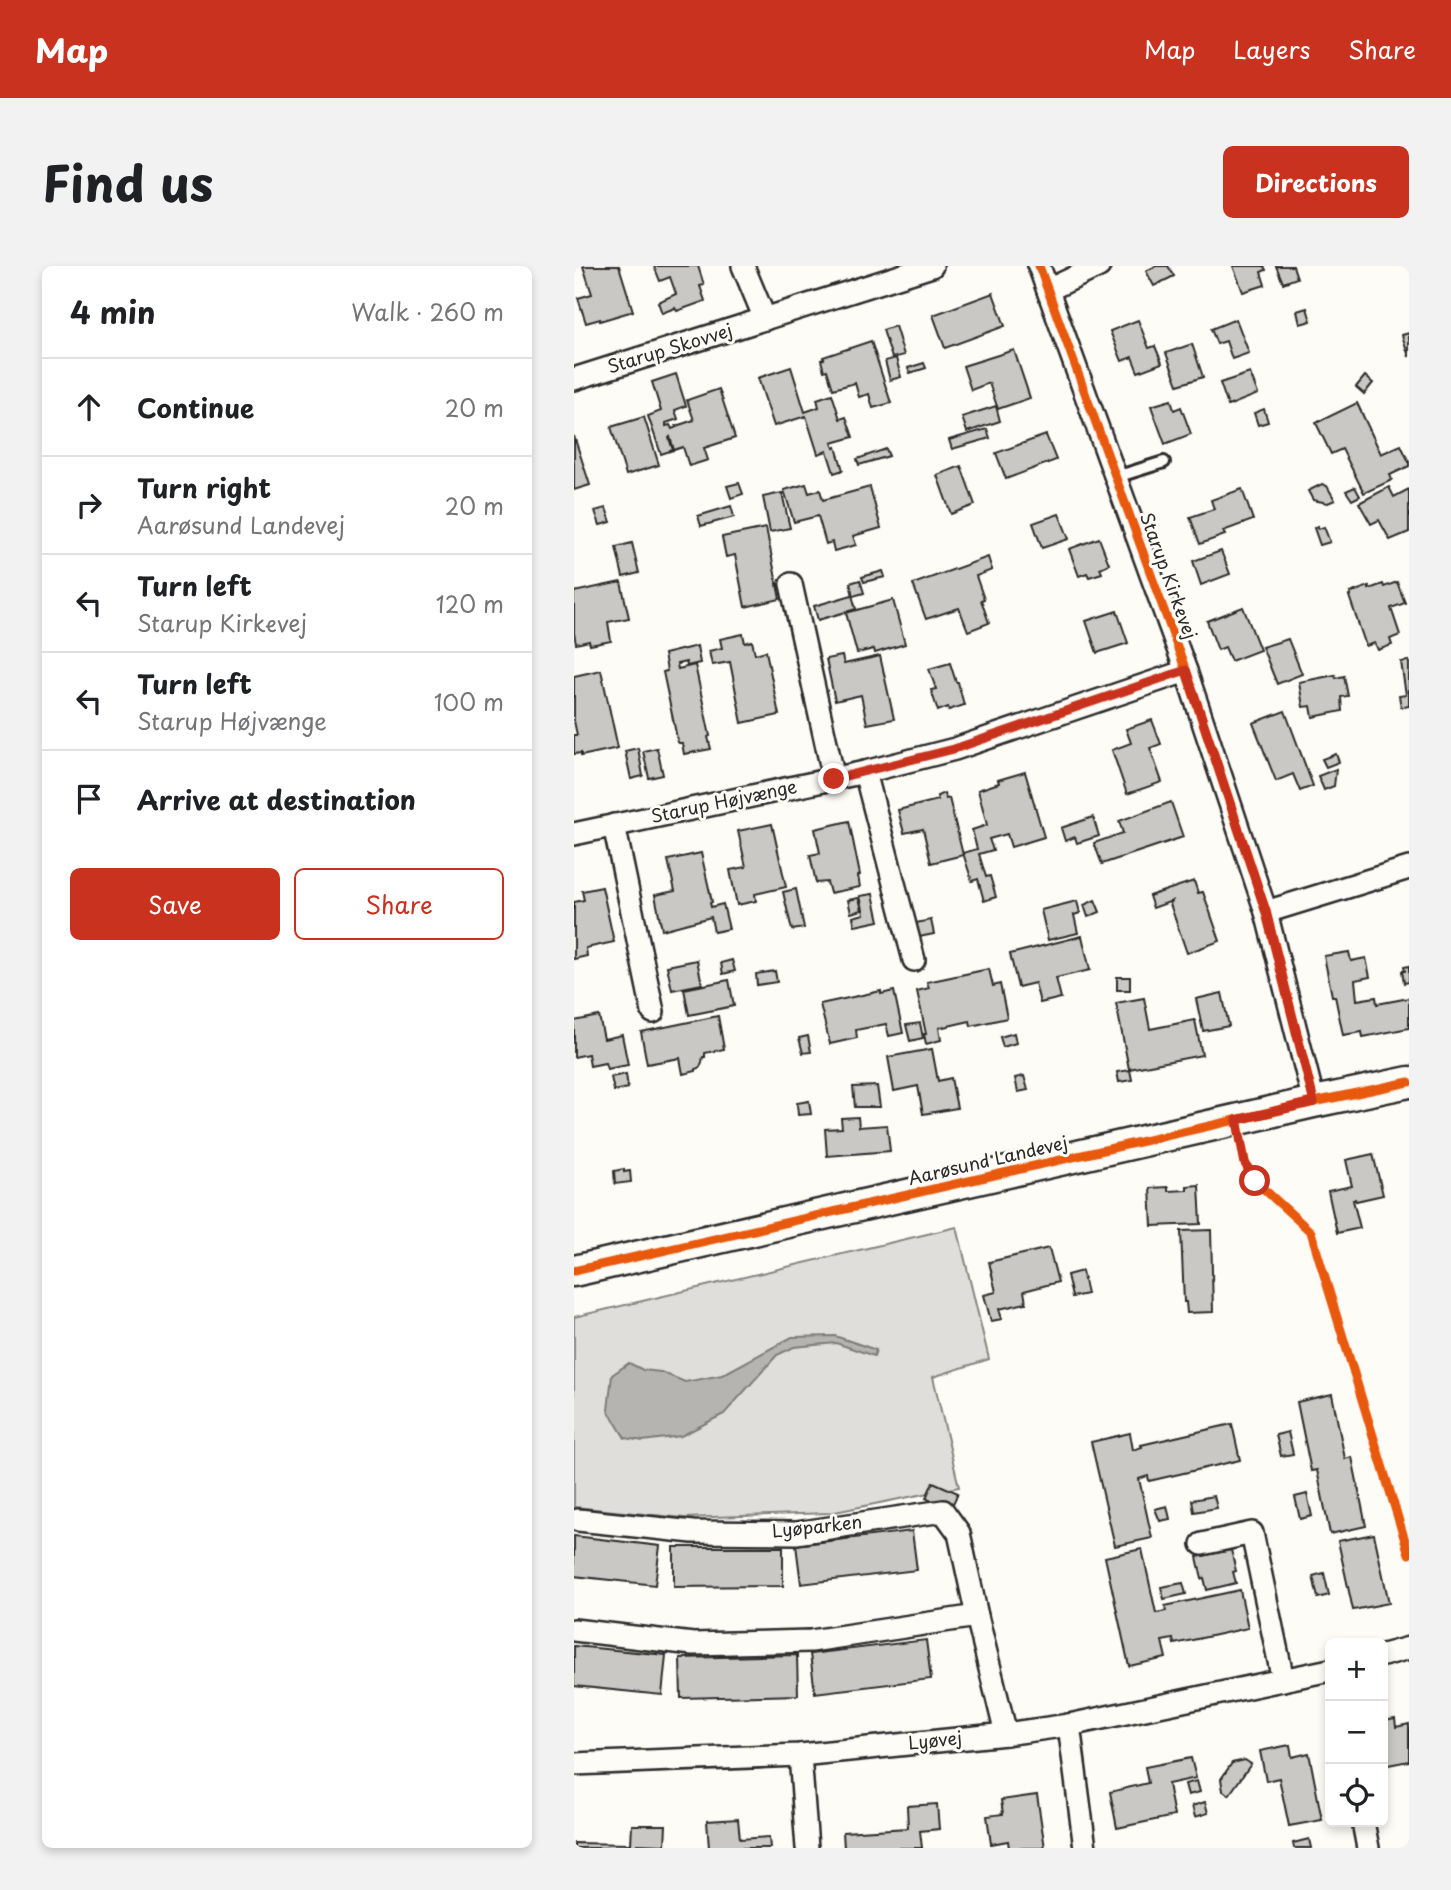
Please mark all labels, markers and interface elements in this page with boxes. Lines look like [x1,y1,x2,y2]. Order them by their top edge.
text: Map [35,24,108,74]
text: Map [1144,31,1195,67]
text: Layers [1233,31,1310,67]
text: Share [1348,31,1416,67]
text: Find us [42,145,213,219]
button: Directions [1223,146,1409,218]
text: 4 min [70,289,156,334]
text: Walk · 260 m [351,294,504,329]
street label: Starup Skovvej [604,316,735,379]
icon: ahead [70,388,108,426]
text: Continue [137,388,254,427]
text: 20 m [445,390,504,425]
text: Turn right [137,468,271,507]
icon: right [70,486,108,524]
text: 20 m [445,488,504,523]
text: Aarøsund Landevej [137,507,345,542]
street label: Starup Kirkevej [1134,508,1205,643]
text: Turn left [137,566,252,605]
icon: left [70,584,108,622]
text: 120 m [436,586,504,621]
text: Starup Kirkevej [137,605,307,640]
text: Turn left [137,664,252,703]
icon: left [70,682,108,720]
text: 100 m [434,684,504,719]
text: Starup Højvænge [137,703,327,738]
route end [818,763,849,794]
street label: Starup Højvænge [648,772,799,829]
icon: arrive [70,780,108,818]
text: Arrive at destination [137,780,416,819]
button: Save [70,868,280,940]
button: Share [294,868,504,940]
street label: Aarøsund Landevej [905,1128,1070,1191]
route start [1239,1165,1270,1196]
street label: Lyøparken [770,1507,863,1544]
map controls [1325,1638,1388,1827]
button: + [1325,1638,1388,1701]
button: − [1325,1701,1388,1764]
street label: Lyøvej [907,1723,963,1756]
button: locate [1325,1764,1388,1827]

